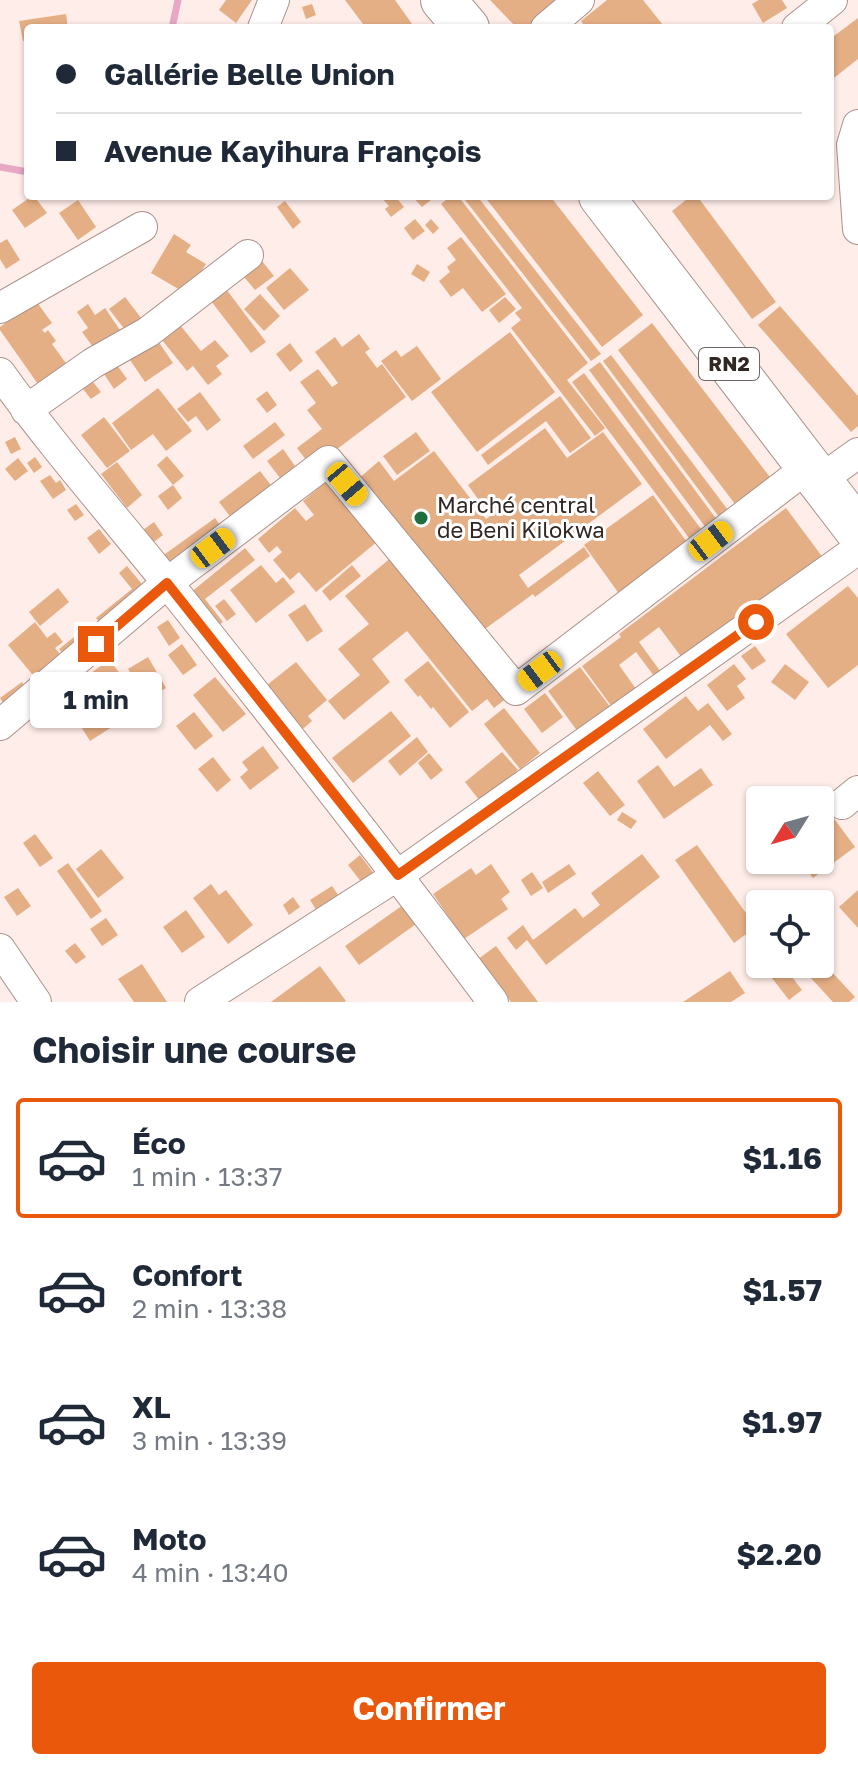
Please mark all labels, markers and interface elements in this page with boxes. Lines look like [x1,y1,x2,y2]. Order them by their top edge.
text: Gallérie Belle Union [104,56,395,92]
text: Avenue Kayihura François [104,133,482,169]
road number: RN2 [699,348,759,380]
car [322,458,372,510]
place label: Marché central de Beni Kilokwa [437,491,605,543]
marker: Marché central de Beni Kilokwa [412,509,430,527]
car [685,517,737,565]
car [187,524,239,572]
route start [738,604,774,640]
route end [78,626,114,662]
car [514,647,566,695]
callout: 1 min [30,672,162,728]
text: 1 min [63,684,129,715]
north arrow [746,786,834,874]
map controls [746,786,834,978]
button: locate [746,890,834,978]
text: Choisir une course [32,1028,356,1071]
icon: car [36,1122,108,1194]
text: Éco [132,1125,186,1161]
text: $1.16 [742,1140,822,1176]
text: 1 min · 13:37 [132,1161,283,1192]
icon: car [36,1254,108,1326]
text: Confort [132,1257,243,1293]
text: $1.57 [742,1272,822,1308]
text: 2 min · 13:38 [132,1293,287,1324]
icon: car [36,1386,108,1458]
text: XL [132,1389,171,1425]
text: $1.97 [741,1404,822,1440]
text: 3 min · 13:39 [132,1425,287,1456]
icon: car [36,1518,108,1590]
text: Moto [132,1521,207,1557]
text: $2.20 [736,1536,822,1572]
text: 4 min · 13:40 [132,1557,289,1588]
button: Confirmer [32,1662,826,1754]

